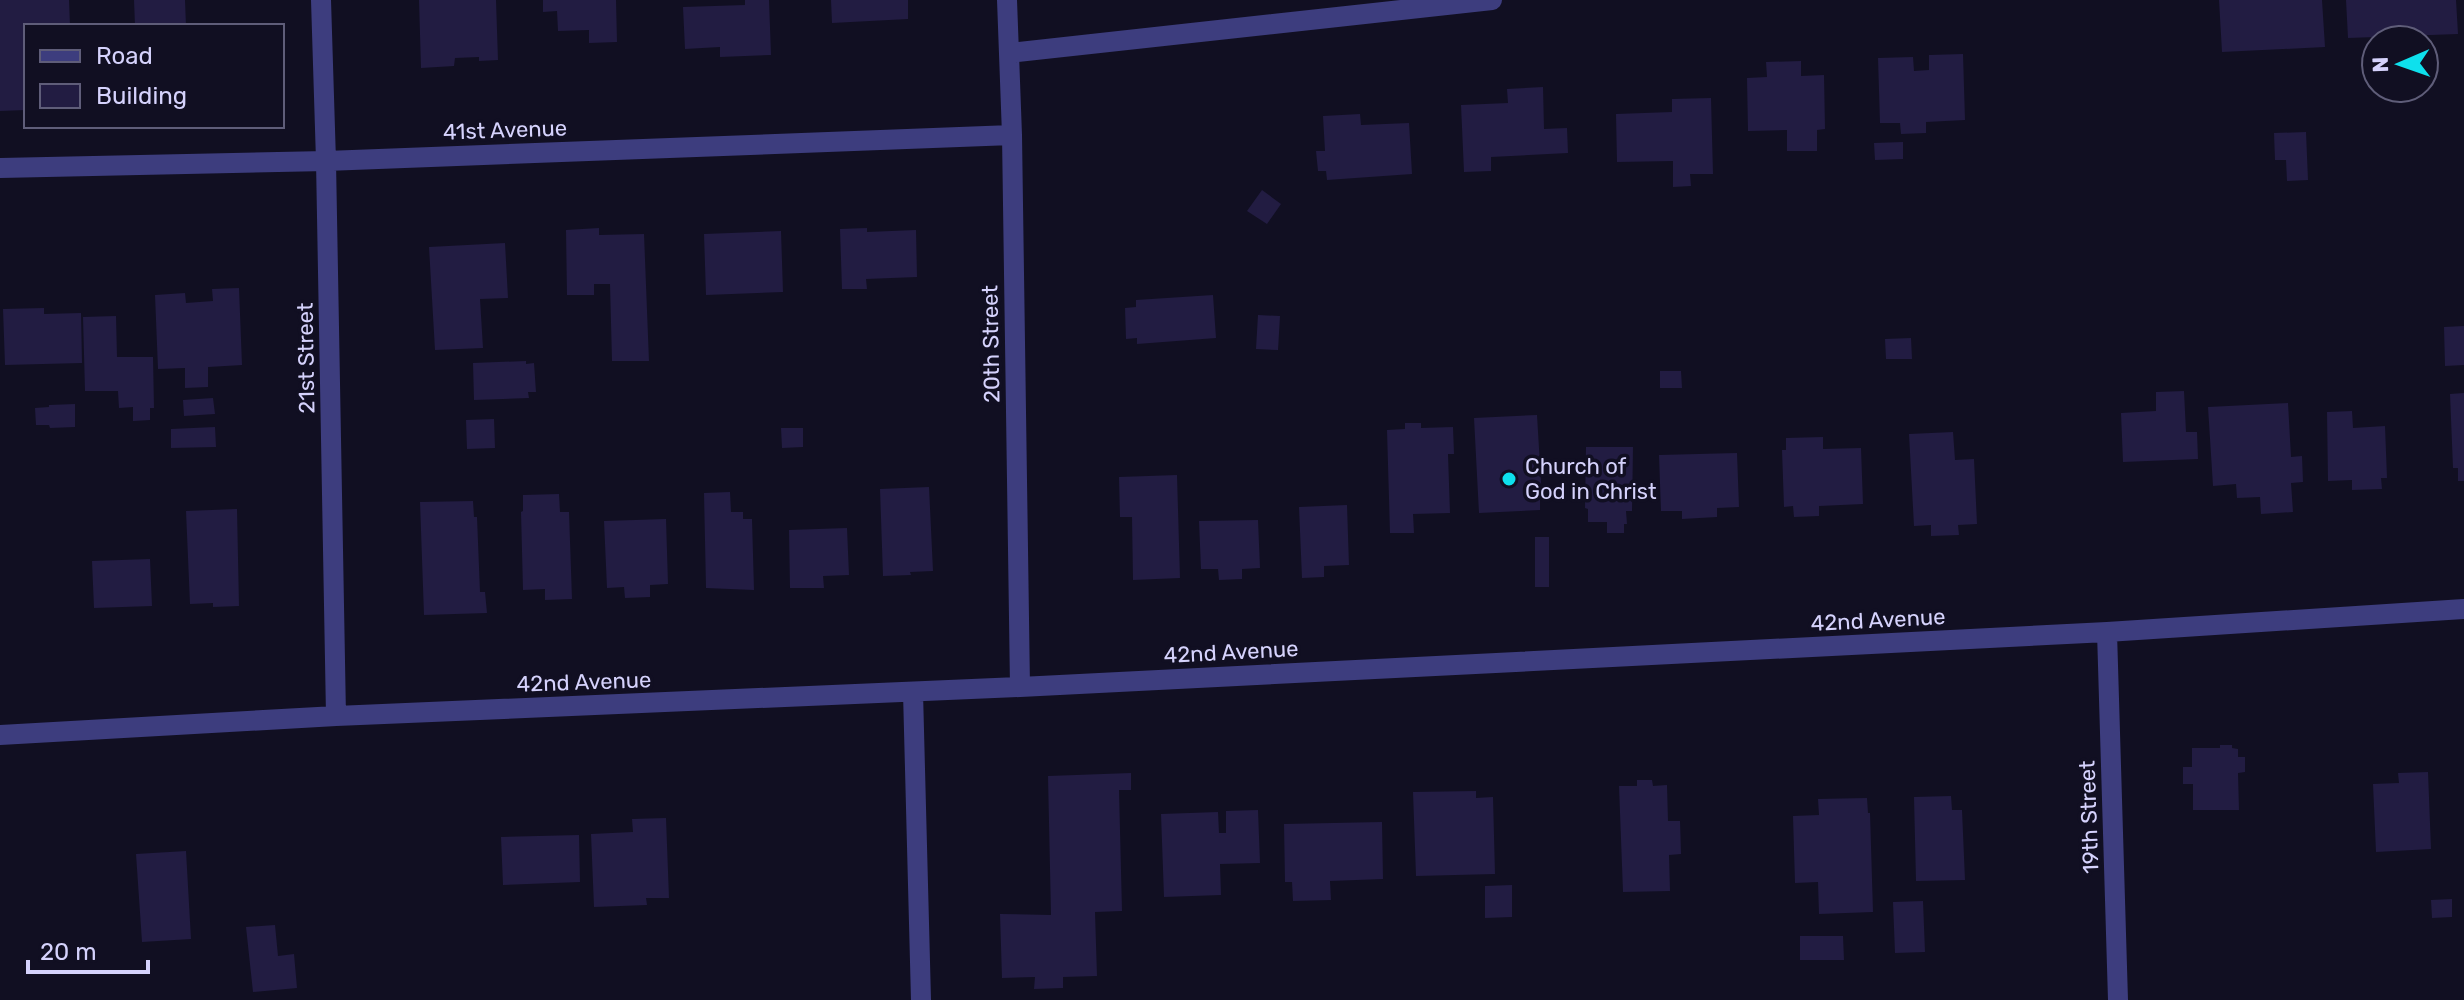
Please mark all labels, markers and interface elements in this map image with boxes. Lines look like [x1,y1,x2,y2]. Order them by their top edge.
legend [24,24,284,128]
north arrow [2360,24,2440,104]
text: Road [96,42,153,70]
text: N [2367,56,2394,73]
text: Building [96,82,187,110]
street label: 41st Avenue [442,114,568,146]
street label: 20th Street [976,284,1006,403]
street label: 21st Street [292,302,320,414]
place label: Church of God in Christ [1525,453,1657,505]
marker: Church of God in Christ [1500,470,1518,488]
street label: 42nd Avenue [1810,603,1946,637]
street label: 42nd Avenue [1163,635,1299,669]
street label: 42nd Avenue [516,666,652,698]
street label: 19th Street [2074,759,2104,874]
scale bar [28,924,148,974]
text: 20 m [40,938,97,966]

